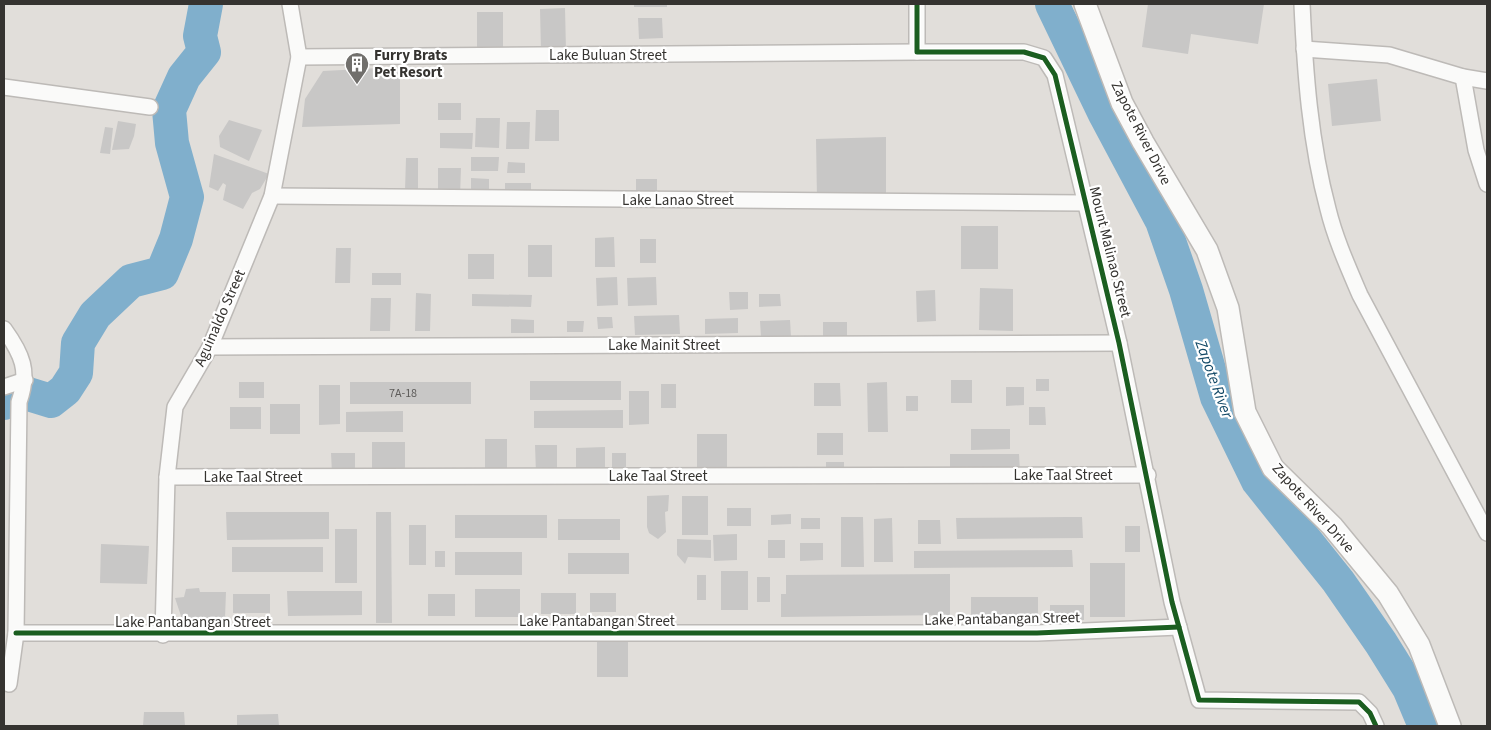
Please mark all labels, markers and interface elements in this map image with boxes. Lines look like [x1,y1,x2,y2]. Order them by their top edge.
place label: Furry Brats Pet Resort [374,45,448,83]
street label: Lake Buluan Street [549,45,667,66]
building icon: Furry Brats Pet Resort [344,51,370,85]
street label: Zapote River Drive [1106,77,1176,189]
street label: Mount Malinao Street [1084,184,1136,320]
street label: Lake Lanao Street [622,190,734,211]
street label: Aguinaldo Street [189,266,251,370]
street label: Lake Mainit Street [608,335,720,356]
water label: Zapote River [1189,336,1239,423]
house number: 7A-18 [389,385,417,402]
street label: Zapote River Drive [1267,459,1359,557]
street label: Lake Taal Street [1014,465,1112,486]
street label: Lake Taal Street [609,466,707,487]
street label: Lake Taal Street [204,467,302,488]
street label: Lake Pantabangan Street [924,607,1080,631]
street label: Lake Pantabangan Street [519,611,675,632]
street label: Lake Pantabangan Street [115,612,271,633]

